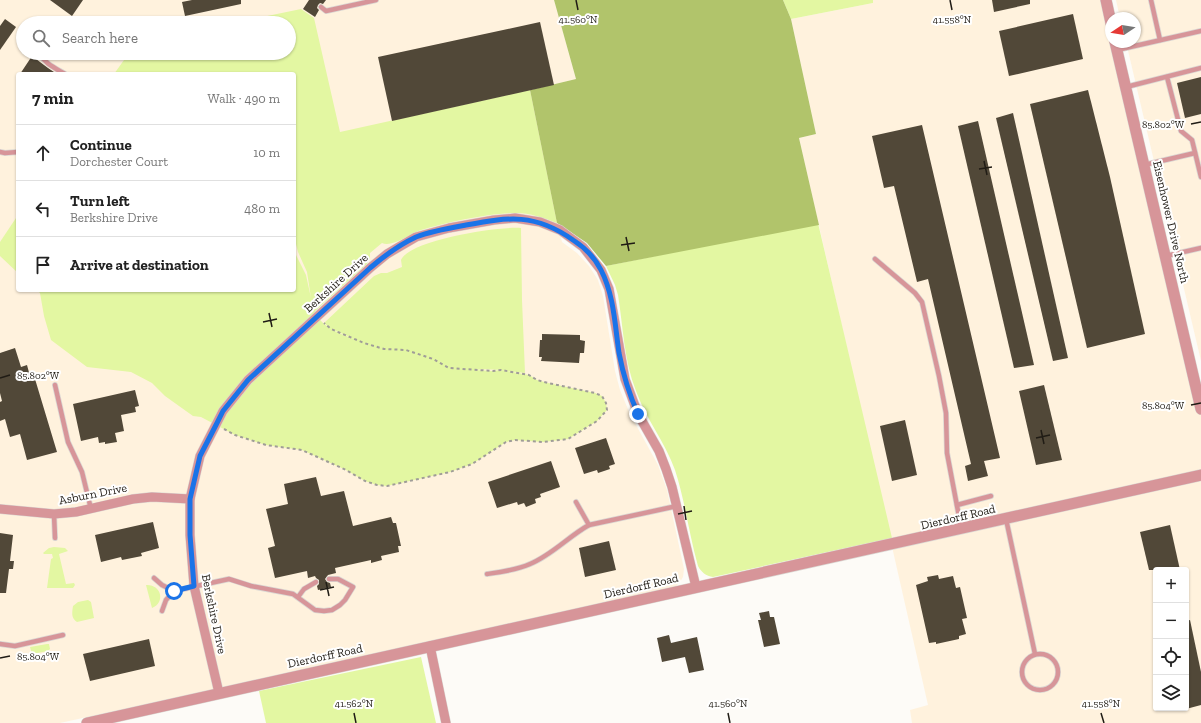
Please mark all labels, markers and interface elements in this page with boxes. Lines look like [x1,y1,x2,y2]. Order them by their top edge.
north arrow [1105,12,1141,48]
text: 41.560°N [559,14,598,26]
text: 41.558°N [933,14,972,26]
search box [16,16,296,60]
icon: search [30,27,52,49]
text: Search here [62,29,138,47]
text: 7 min [32,88,74,108]
text: Walk · 490 m [208,91,280,106]
text: 85.802°W [1142,119,1185,131]
text: Continue [70,136,132,154]
icon: ahead [32,142,54,164]
text: 10 m [253,145,280,160]
text: Dorchester Court [70,154,168,169]
street label: Eisenhower Drive North [1150,159,1192,285]
text: Turn left [70,192,130,210]
icon: left [32,198,54,220]
text: 480 m [244,201,280,216]
text: Berkshire Drive [70,210,158,225]
street label: Berkshire Drive [301,250,371,315]
icon: arrive [32,254,54,276]
text: Arrive at destination [70,256,209,274]
text: 85.802°W [17,370,60,382]
text: 85.804°W [1142,400,1185,412]
route end [629,405,647,423]
street label: Asburn Drive [58,480,129,507]
street label: Dierdorff Road [919,502,997,532]
map controls [1153,567,1189,711]
button: + [1153,567,1189,603]
street label: Dierdorff Road [602,571,680,601]
street label: Berkshire Drive [199,573,229,655]
route start [165,582,183,600]
button: − [1153,603,1189,639]
button: locate [1153,639,1189,675]
street label: Dierdorff Road [286,641,364,671]
text: 85.804°W [17,651,60,663]
button: layers [1153,675,1189,711]
text: 41.562°N [335,698,374,710]
text: 41.560°N [709,698,748,710]
text: 41.558°N [1082,698,1121,710]

